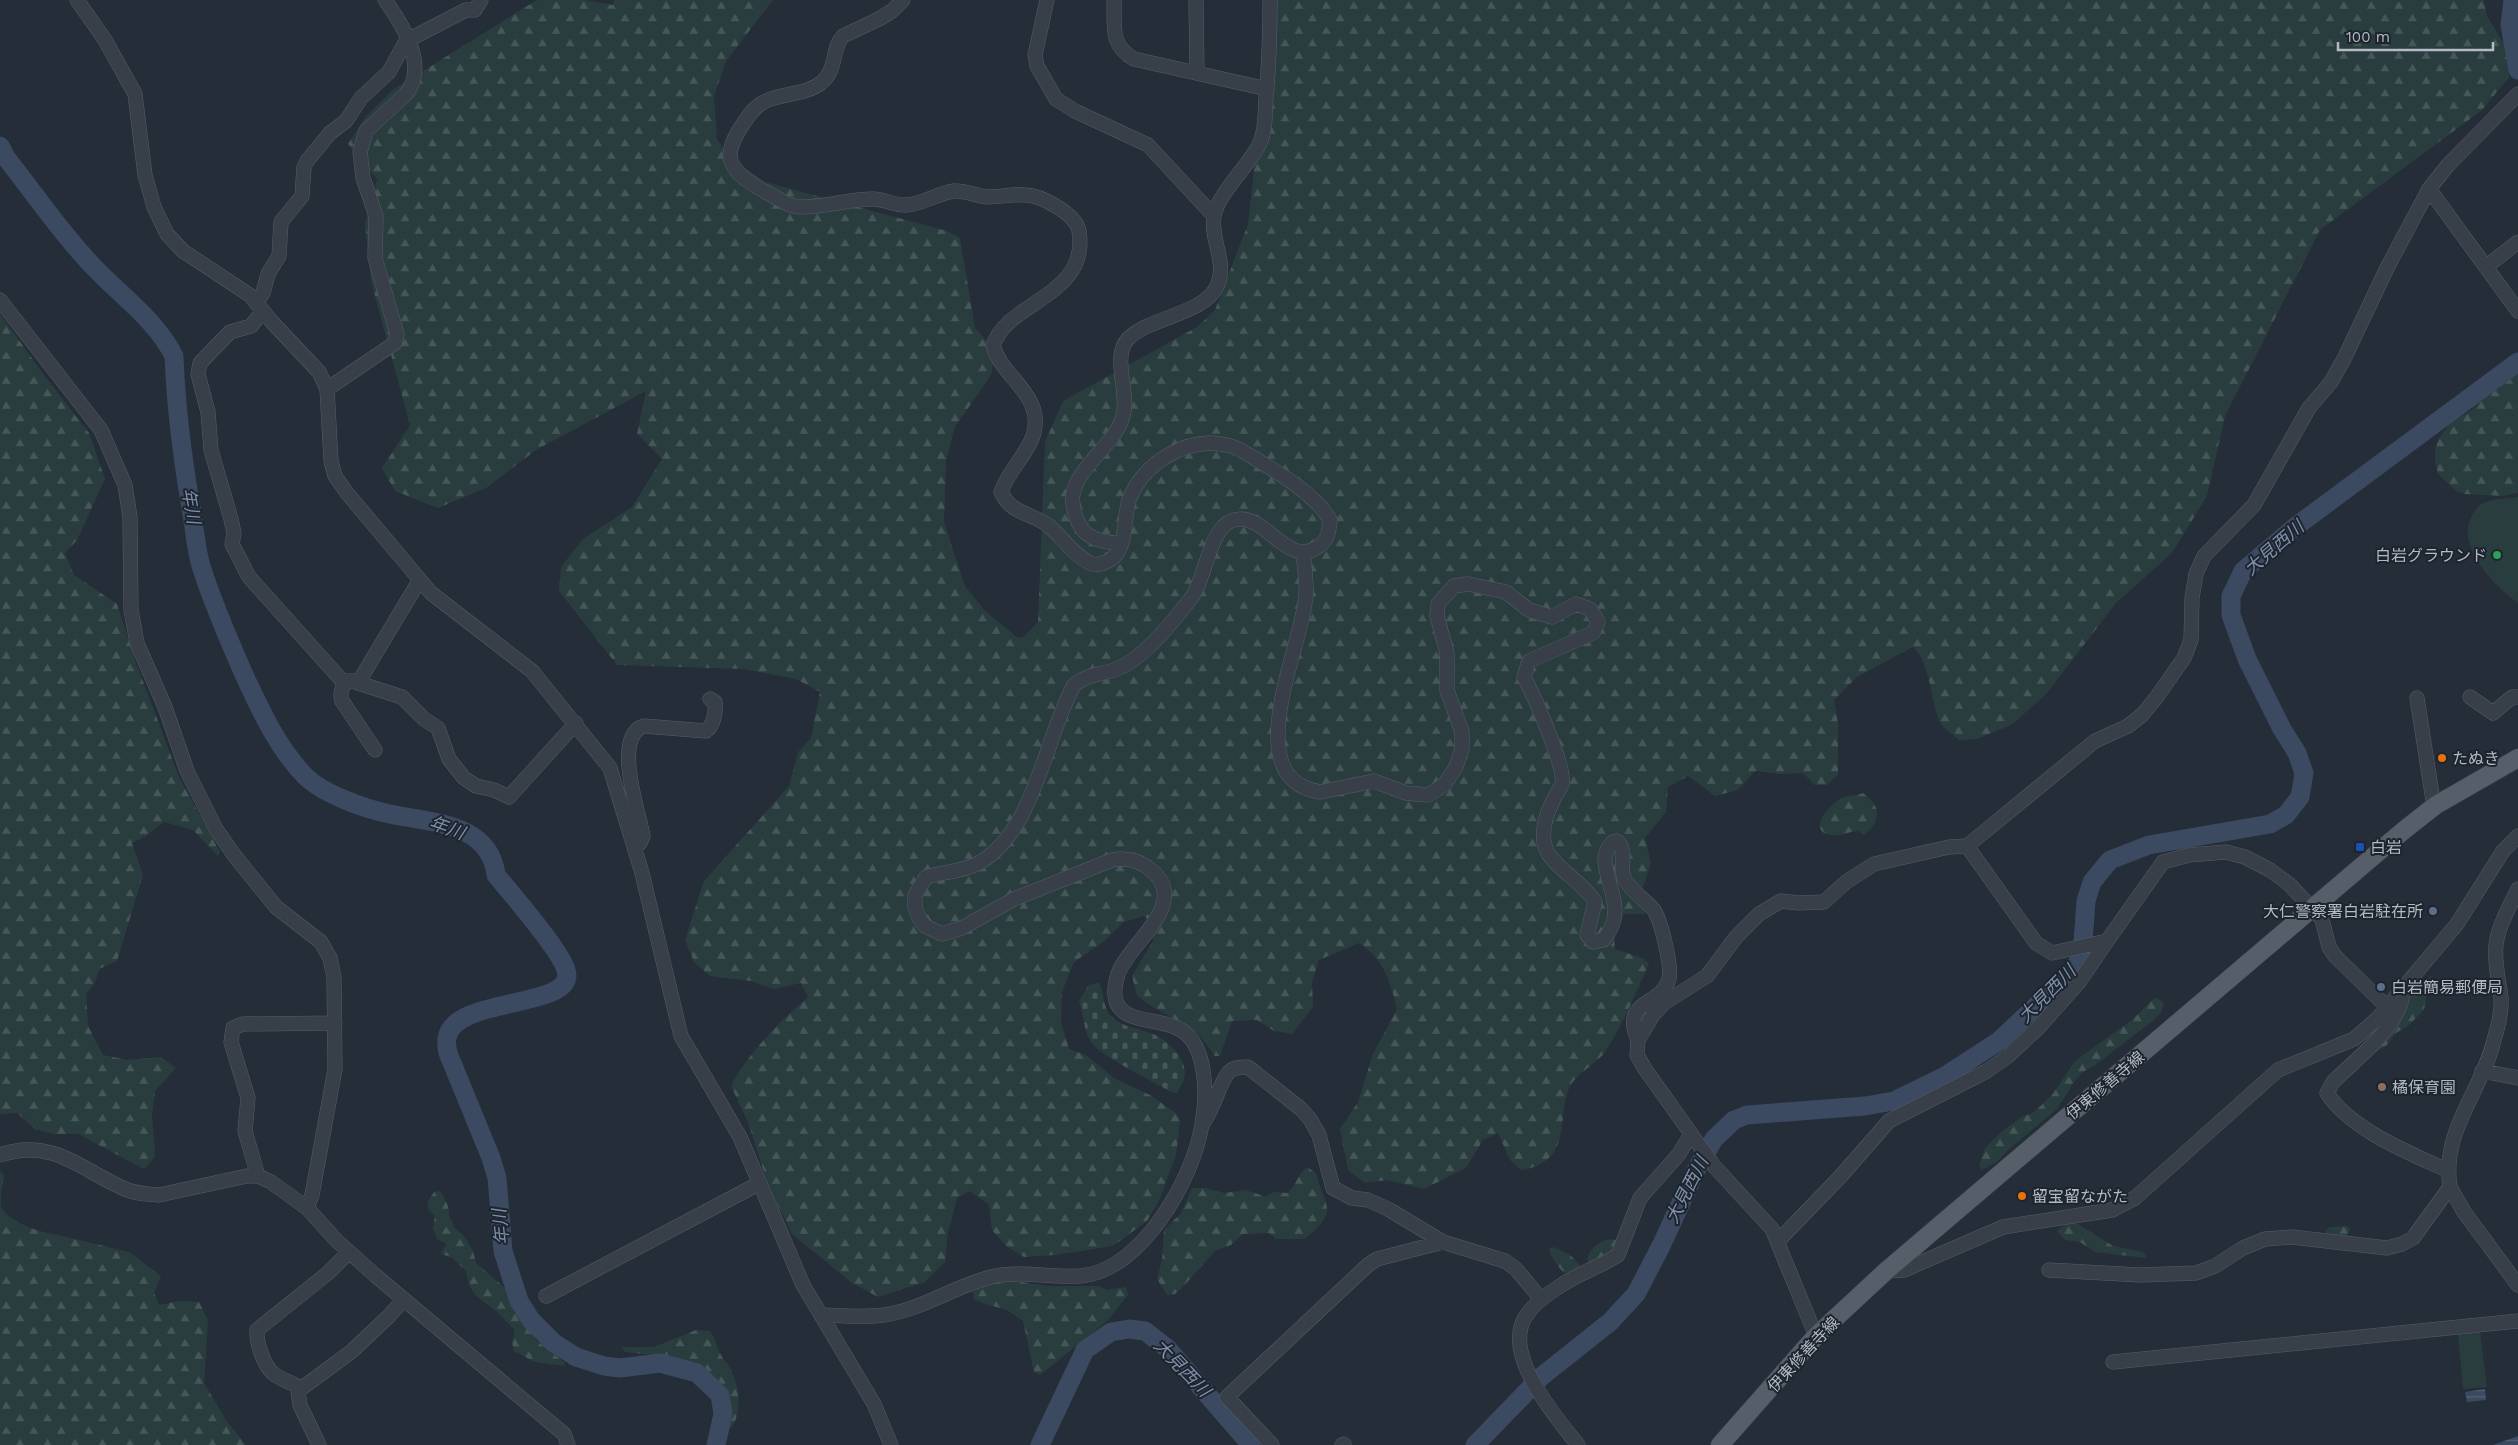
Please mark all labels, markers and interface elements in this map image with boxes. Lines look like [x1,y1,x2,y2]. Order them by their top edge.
scale bar [2338,20,2493,52]
text: 100 m [2346,28,2390,46]
water label: 年川 [178,486,205,527]
water label: 大見西川 [2240,515,2309,579]
place label: 白岩グラウンド [2375,546,2487,565]
marker: 白岩グラウンド [2491,549,2503,561]
place label: たぬき [2452,749,2500,768]
marker: たぬき [2436,752,2448,764]
water label: 年川 [427,812,469,844]
place label: 白岩 [2370,838,2402,857]
marker: 白岩 [2354,841,2366,853]
place label: 大仁警察署白岩駐在所 [2263,902,2423,921]
marker: 大仁警察署白岩駐在所 [2427,905,2439,917]
water label: 大見西川 [2014,959,2081,1027]
place label: 白岩簡易郵便局 [2391,978,2503,997]
marker: 白岩簡易郵便局 [2375,981,2387,993]
street label: 伊東修善寺線 [2062,1047,2148,1124]
place label: 橘保育園 [2392,1078,2456,1097]
marker: 橘保育園 [2376,1081,2388,1093]
water label: 大見西川 [1661,1151,1713,1227]
place label: 留宝留ながた [2032,1187,2128,1206]
marker: 留宝留ながた [2016,1190,2028,1202]
water label: 年川 [488,1206,513,1246]
street label: 伊東修善寺線 [1764,1313,1843,1396]
water label: 大見西川 [1150,1334,1216,1402]

